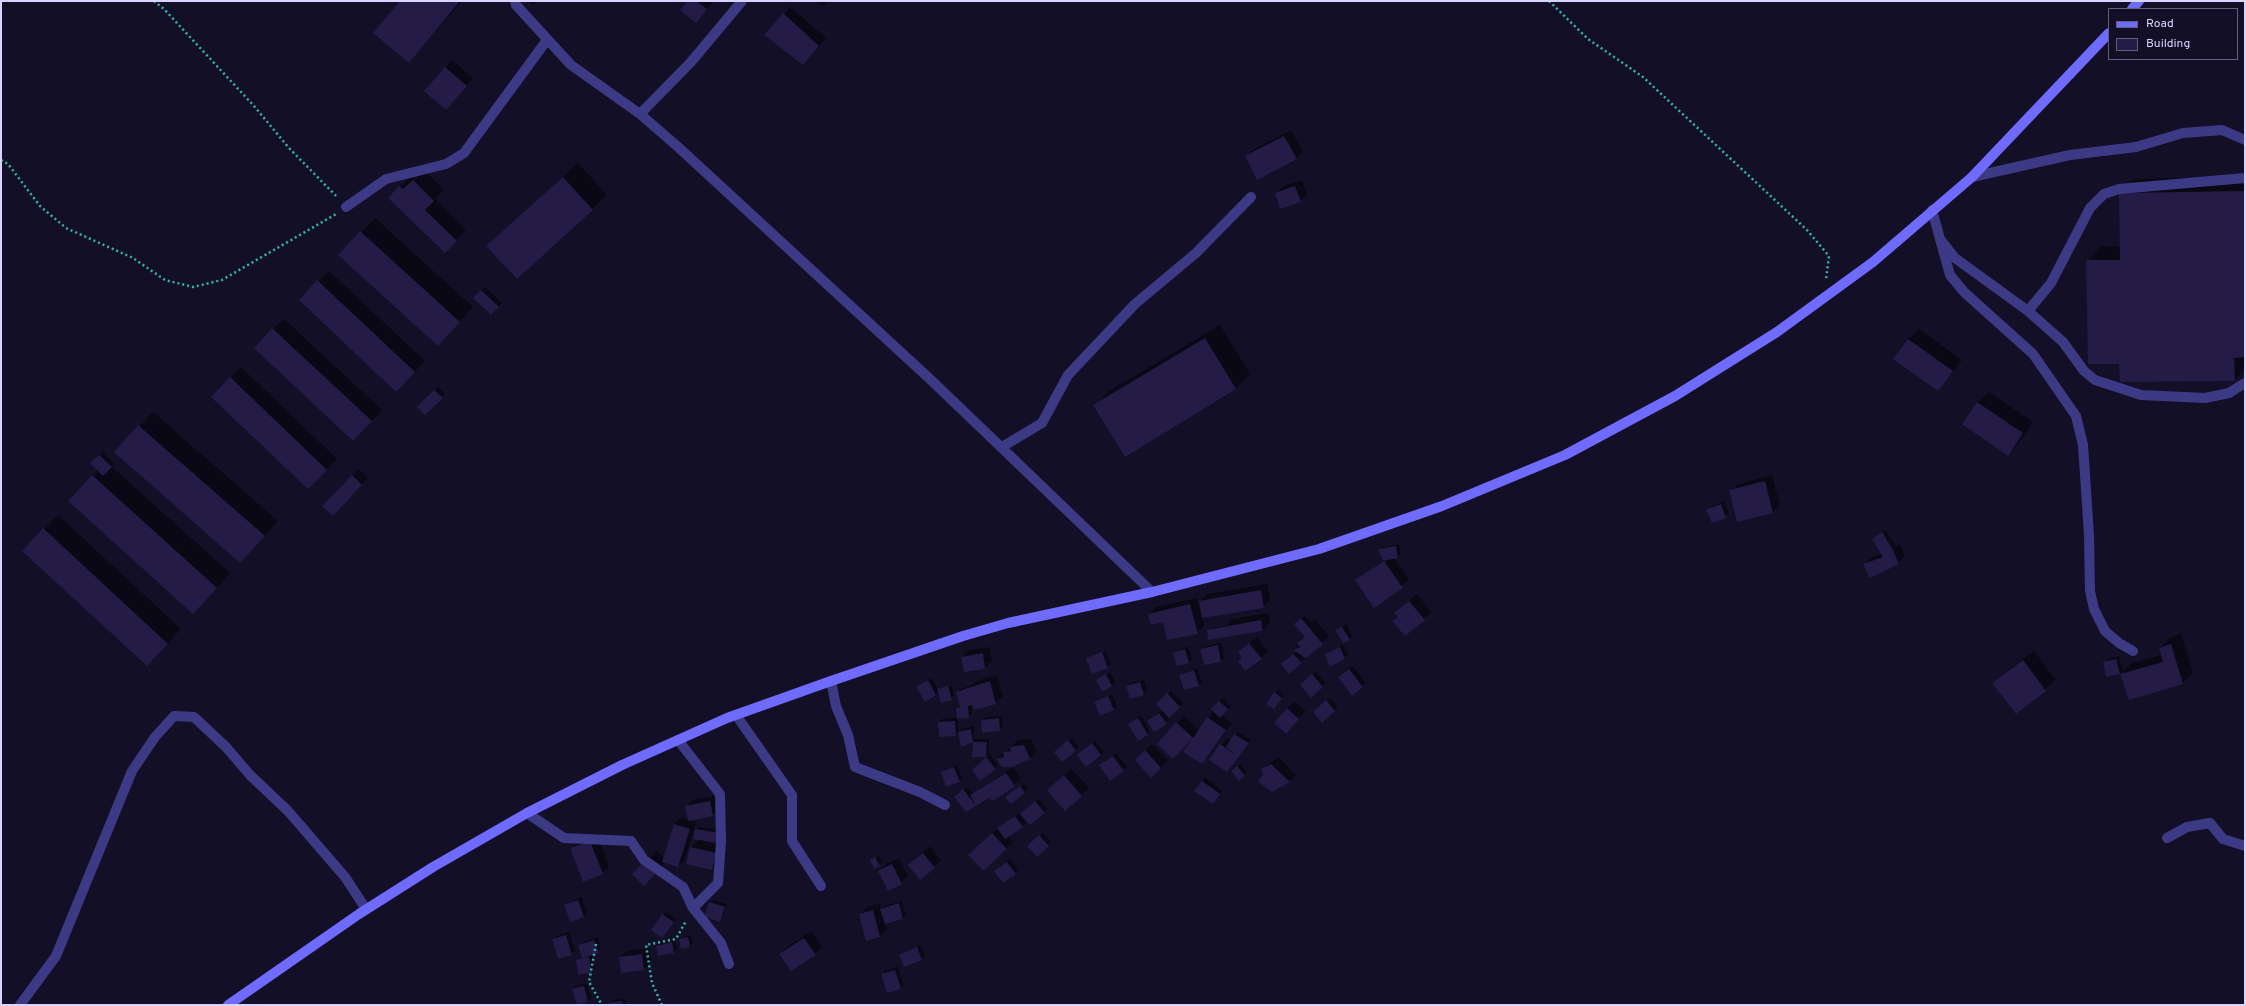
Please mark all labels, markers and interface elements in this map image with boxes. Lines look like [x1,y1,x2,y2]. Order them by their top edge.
legend [2108,8,2238,60]
text: Road [2146,16,2174,32]
text: Building [2146,36,2190,52]

